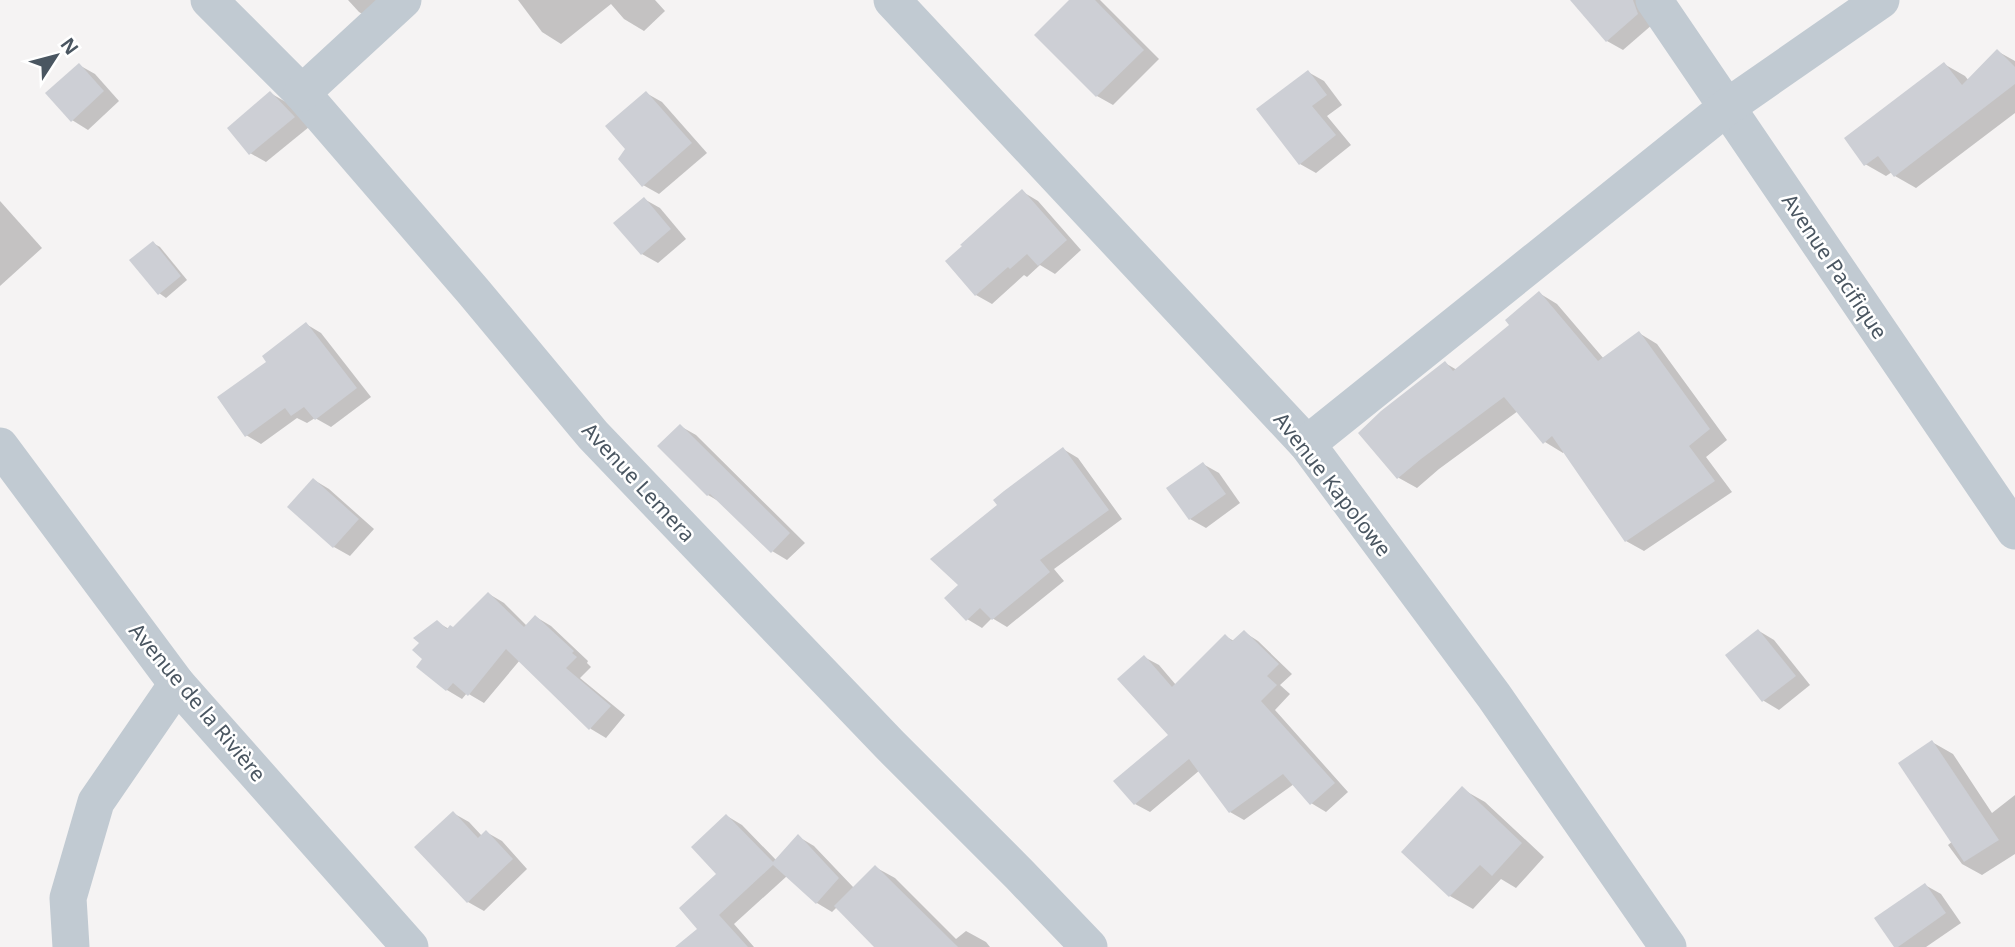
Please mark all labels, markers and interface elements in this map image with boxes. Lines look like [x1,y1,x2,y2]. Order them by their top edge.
north arrow [21,21,91,91]
text: N [55,32,85,60]
street label: Avenue Pacifique [1776,188,1894,344]
street label: Avenue Kapolowe [1268,406,1398,562]
street label: Avenue Lemera [576,416,702,548]
street label: Avenue de la Rivière [123,617,273,787]

